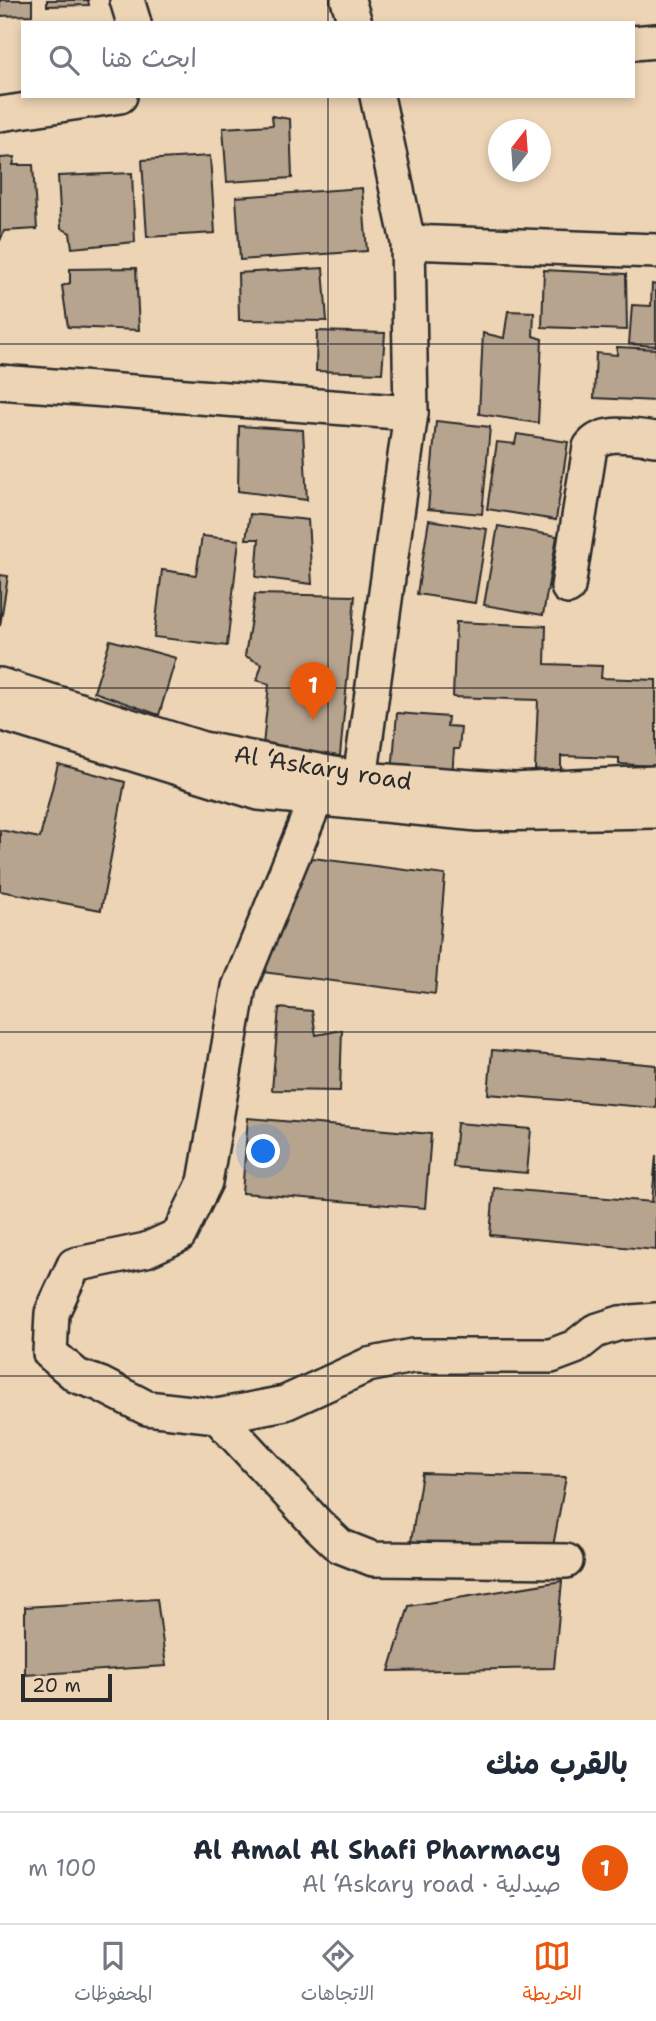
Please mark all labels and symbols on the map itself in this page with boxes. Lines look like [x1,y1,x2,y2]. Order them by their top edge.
north arrow [488,119,551,182]
pin: 1 [290,662,336,720]
street label: Al ‘Askary road [232,738,414,798]
your location [246,1134,280,1168]
scale bar [21,1671,112,1703]

